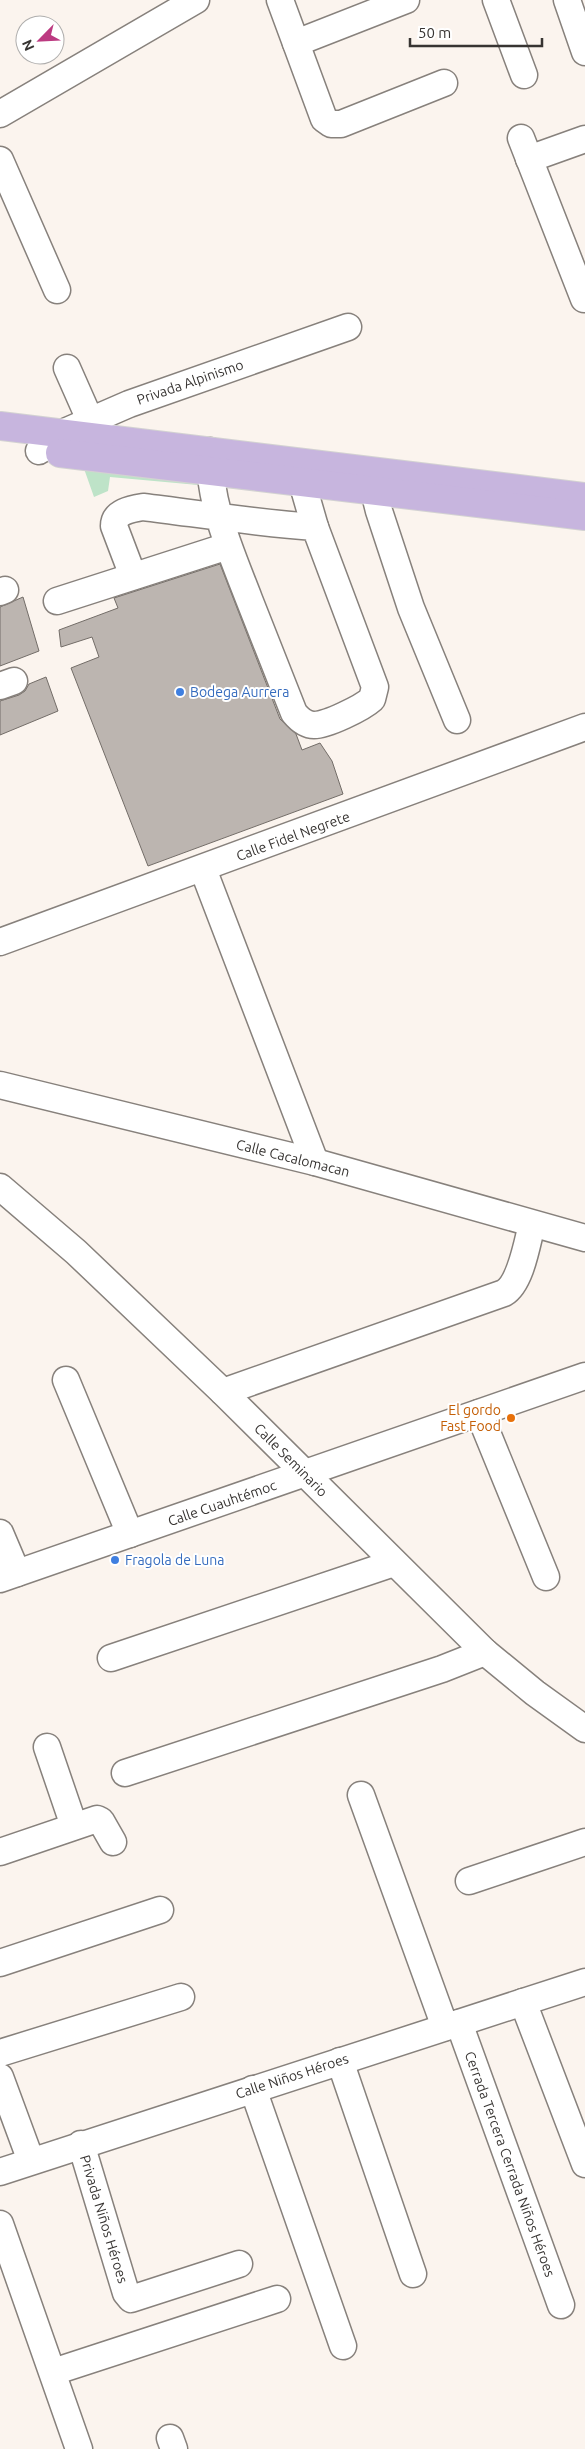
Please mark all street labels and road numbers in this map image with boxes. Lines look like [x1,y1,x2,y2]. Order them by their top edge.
street label: Privada Alpinismo [135,356,245,408]
street label: Calle Fidel Negrete [234,808,352,864]
street label: Calle Cacalomacan [235,1136,351,1180]
street label: Calle Seminario [251,1420,331,1500]
street label: Calle Cuauhtémoc [166,1477,279,1529]
street label: Cerrada Tercera Cerrada Niños Héroes [462,2049,558,2279]
street label: Calle Niños Héroes [234,2050,350,2102]
street label: Privada Niños Héroes [77,2153,131,2285]

